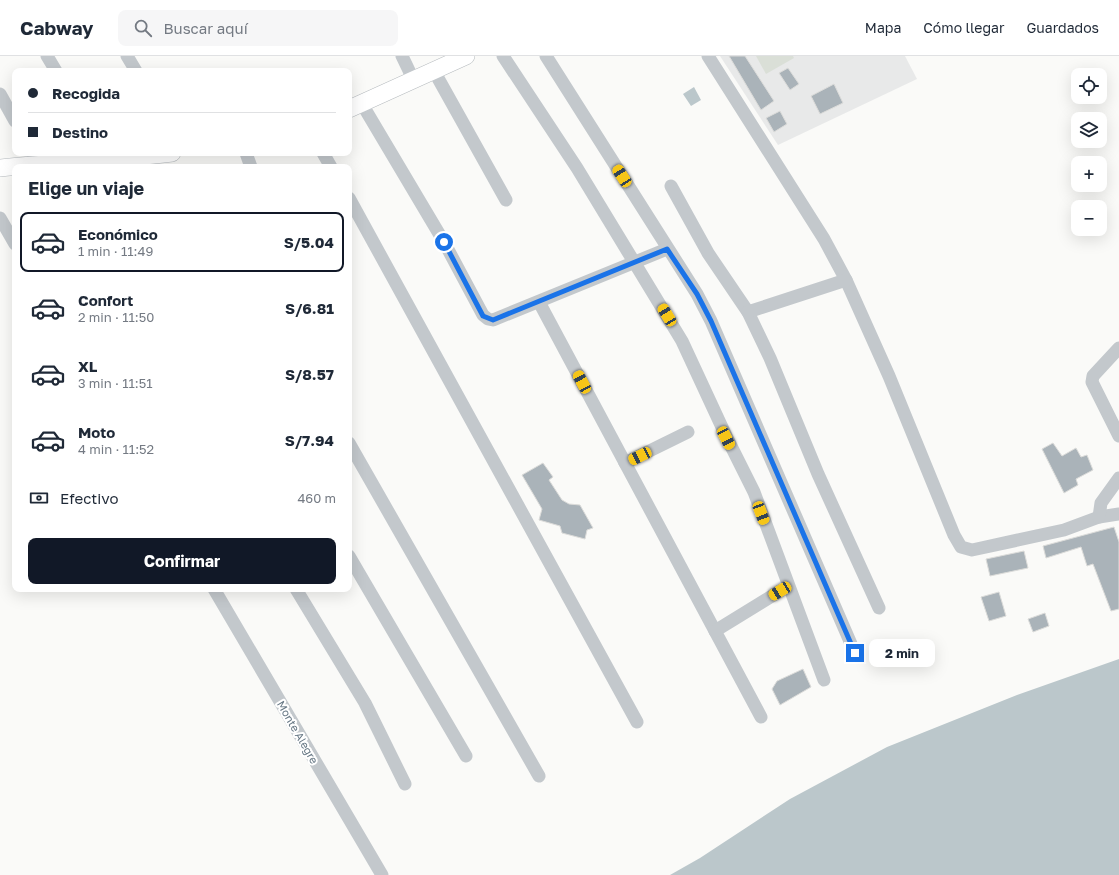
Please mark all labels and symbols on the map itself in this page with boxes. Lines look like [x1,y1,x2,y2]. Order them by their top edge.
car [610,163,634,189]
route start [435,233,453,251]
car [656,302,678,328]
car [571,369,593,395]
car [715,425,737,451]
car [627,445,653,467]
car [751,500,771,526]
car [767,580,793,602]
callout: 2 min [869,639,935,667]
route end [846,644,864,662]
street label: Monte Alegre [275,698,321,766]

